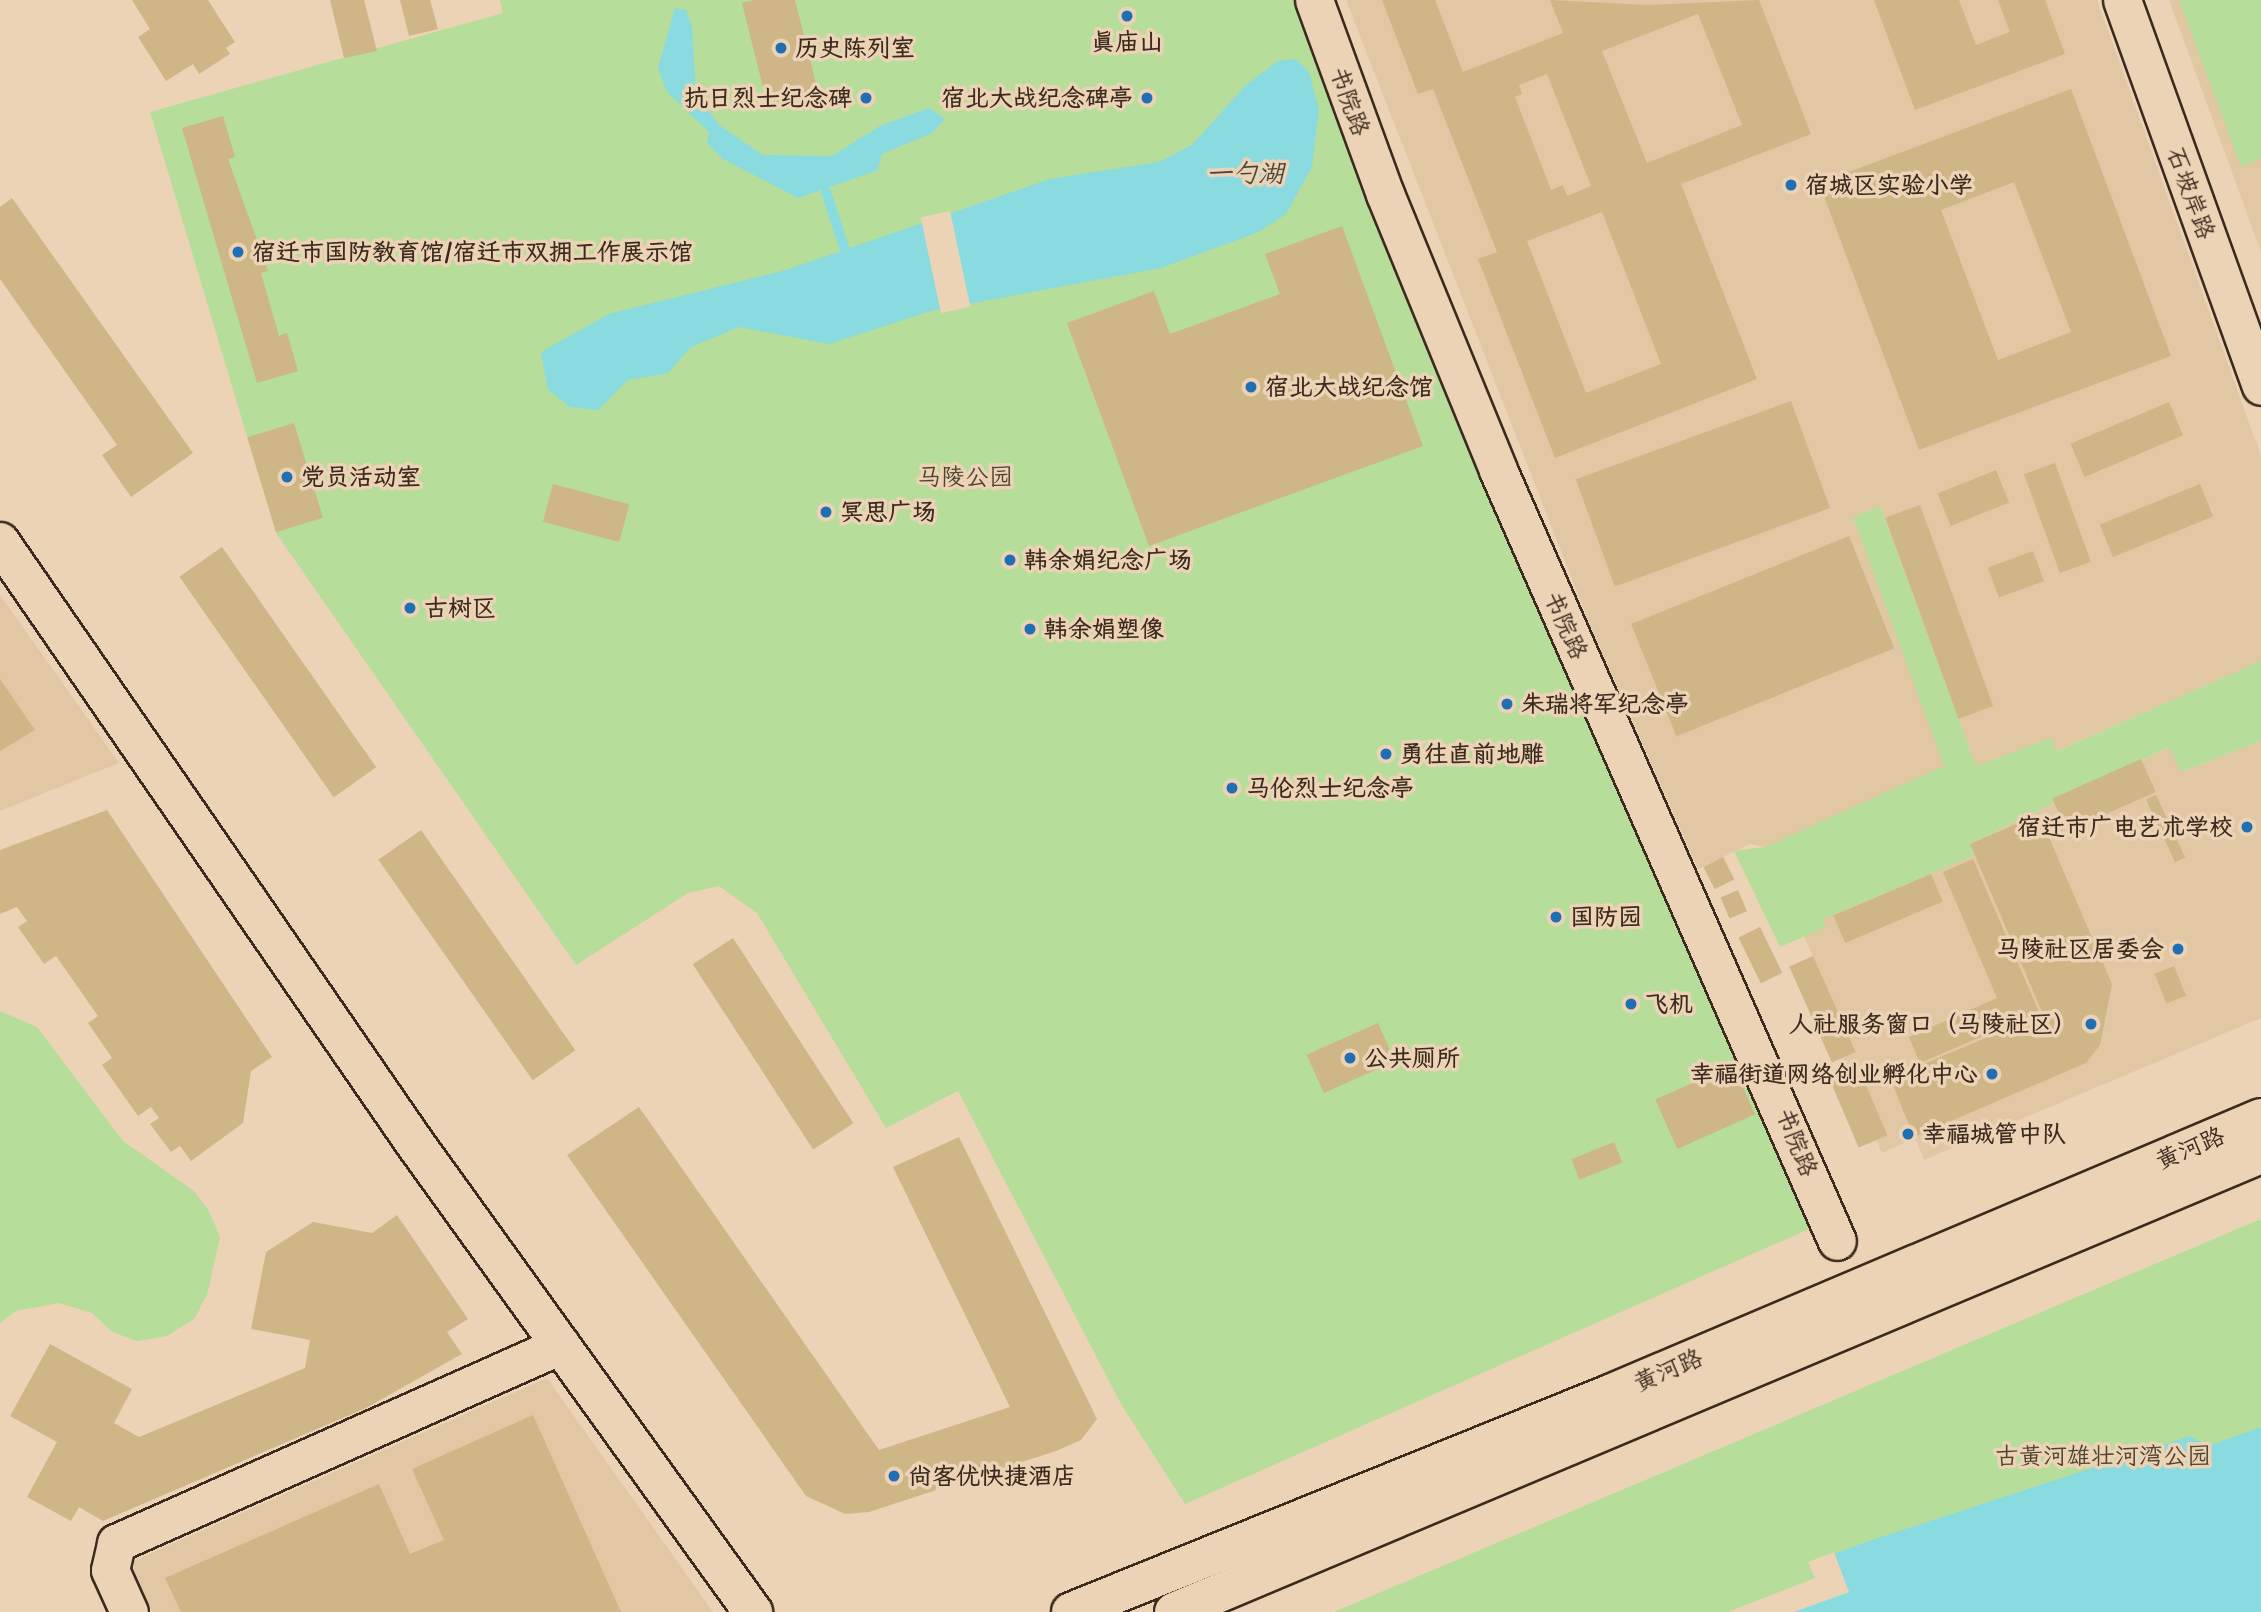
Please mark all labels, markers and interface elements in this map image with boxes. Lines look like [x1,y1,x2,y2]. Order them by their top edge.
marker: 真庙山 [1119,8,1135,24]
place label: 真庙山 [1091,28,1163,56]
place label: 历史陈列室 [795,34,915,62]
marker: 历史陈列室 [773,40,789,56]
street label: 书院路 [1324,62,1376,140]
place label: 抗日烈士纪念碑 [684,84,852,112]
place label: 宿北大战纪念碑亭 [941,84,1133,112]
marker: 抗日烈士纪念碑 [858,90,874,106]
marker: 宿北大战纪念碑亭 [1139,90,1155,106]
street label: 石坡岸路 [2161,143,2221,243]
water label: 一勺湖 [1206,157,1284,189]
place label: 宿城区实验小学 [1805,171,1973,199]
marker: 宿城区实验小学 [1783,177,1799,193]
place label: 宿迁市国防教育馆/宿迁市双拥工作展示馆 [252,238,693,266]
marker: 宿迁市国防教育馆/宿迁市双拥工作展示馆 [230,244,246,260]
place label: 宿北大战纪念馆 [1265,373,1433,401]
marker: 宿北大战纪念馆 [1243,379,1259,395]
place label: 党员活动室 [301,463,421,491]
park label: 马陵公园 [917,463,1013,491]
marker: 党员活动室 [279,469,295,485]
place label: 冥思广场 [840,498,936,526]
marker: 冥思广场 [818,504,834,520]
place label: 韩余娟纪念广场 [1024,546,1192,574]
marker: 韩余娟纪念广场 [1002,552,1018,568]
street label: 书院路 [1538,586,1594,664]
place label: 古树区 [424,594,496,622]
marker: 古树区 [402,600,418,616]
place label: 韩余娟塑像 [1044,615,1164,643]
marker: 韩余娟塑像 [1022,621,1038,637]
place label: 朱瑞将军纪念亭 [1521,690,1689,718]
marker: 朱瑞将军纪念亭 [1499,696,1515,712]
place label: 勇往直前地雕 [1400,740,1544,768]
marker: 勇往直前地雕 [1378,746,1394,762]
place label: 马伦烈士纪念亭 [1246,774,1414,802]
marker: 马伦烈士纪念亭 [1224,780,1240,796]
place label: 宿迁市广电艺术学校 [2017,813,2233,841]
marker: 宿迁市广电艺术学校 [2239,819,2255,835]
place label: 国防园 [1570,903,1642,931]
marker: 国防园 [1548,909,1564,925]
place label: 马陵社区居委会 [1996,935,2164,963]
marker: 马陵社区居委会 [2170,941,2186,957]
place label: 飞机 [1645,990,1693,1018]
marker: 飞机 [1623,996,1639,1012]
place label: 人社服务窗口（马陵社区） [1789,1010,2077,1038]
marker: 人社服务窗口（马陵社区） [2083,1016,2099,1032]
place label: 公共厕所 [1364,1044,1460,1072]
marker: 公共厕所 [1342,1050,1358,1066]
place label: 幸福街道网络创业孵化中心 [1690,1060,1978,1088]
marker: 幸福街道网络创业孵化中心 [1984,1066,2000,1082]
street label: 书院路 [1770,1103,1824,1181]
place label: 幸福城管中队 [1922,1120,2066,1148]
street label: 黄河路 [2151,1121,2229,1175]
marker: 幸福城管中队 [1900,1126,1916,1142]
street label: 黄河路 [1629,1343,1707,1397]
park label: 古黄河雄壮河湾公园 [1995,1442,2211,1470]
place label: 尚客优快捷酒店 [908,1462,1076,1490]
marker: 尚客优快捷酒店 [886,1468,902,1484]

